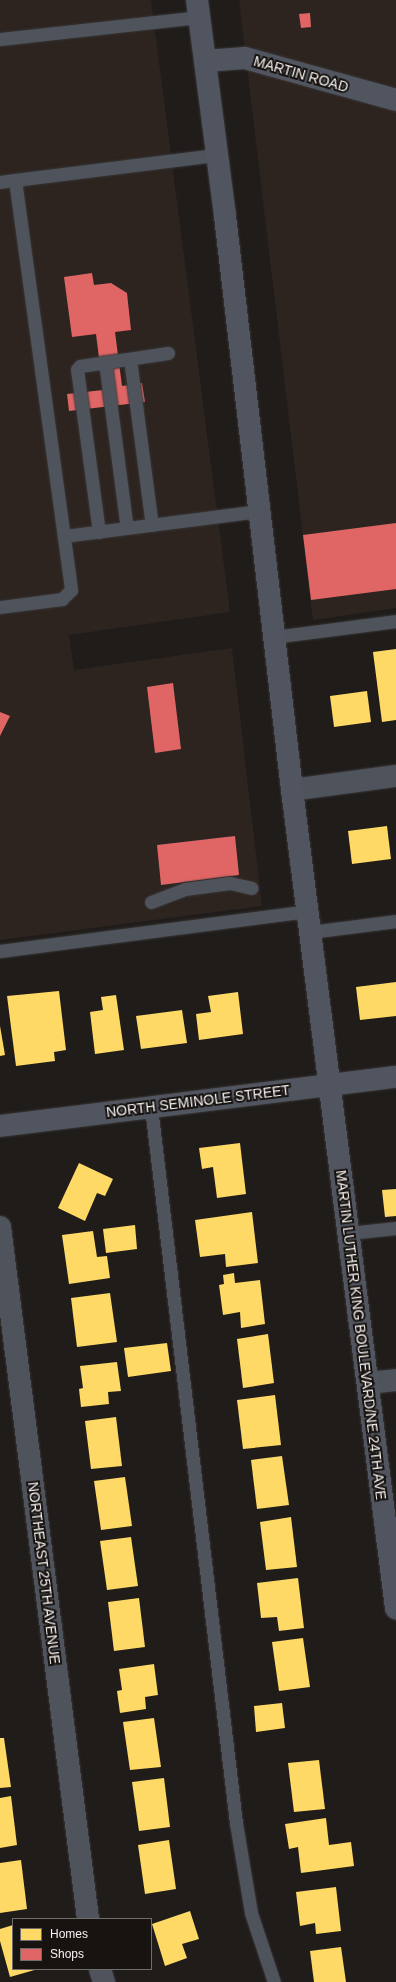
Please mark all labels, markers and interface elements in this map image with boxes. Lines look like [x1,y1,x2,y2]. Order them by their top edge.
street label: MARTIN ROAD [252,52,350,96]
street label: NORTH SEMINOLE STREET [105,1081,291,1121]
street label: MARTIN LUTHER KING BOULEVARD/NE 24TH AVE [332,1169,390,1501]
street label: NORTHEAST 25TH AVENUE [24,1480,64,1666]
legend [12,1918,152,1970]
text: Homes [50,1927,88,1941]
text: Shops [50,1947,84,1961]

